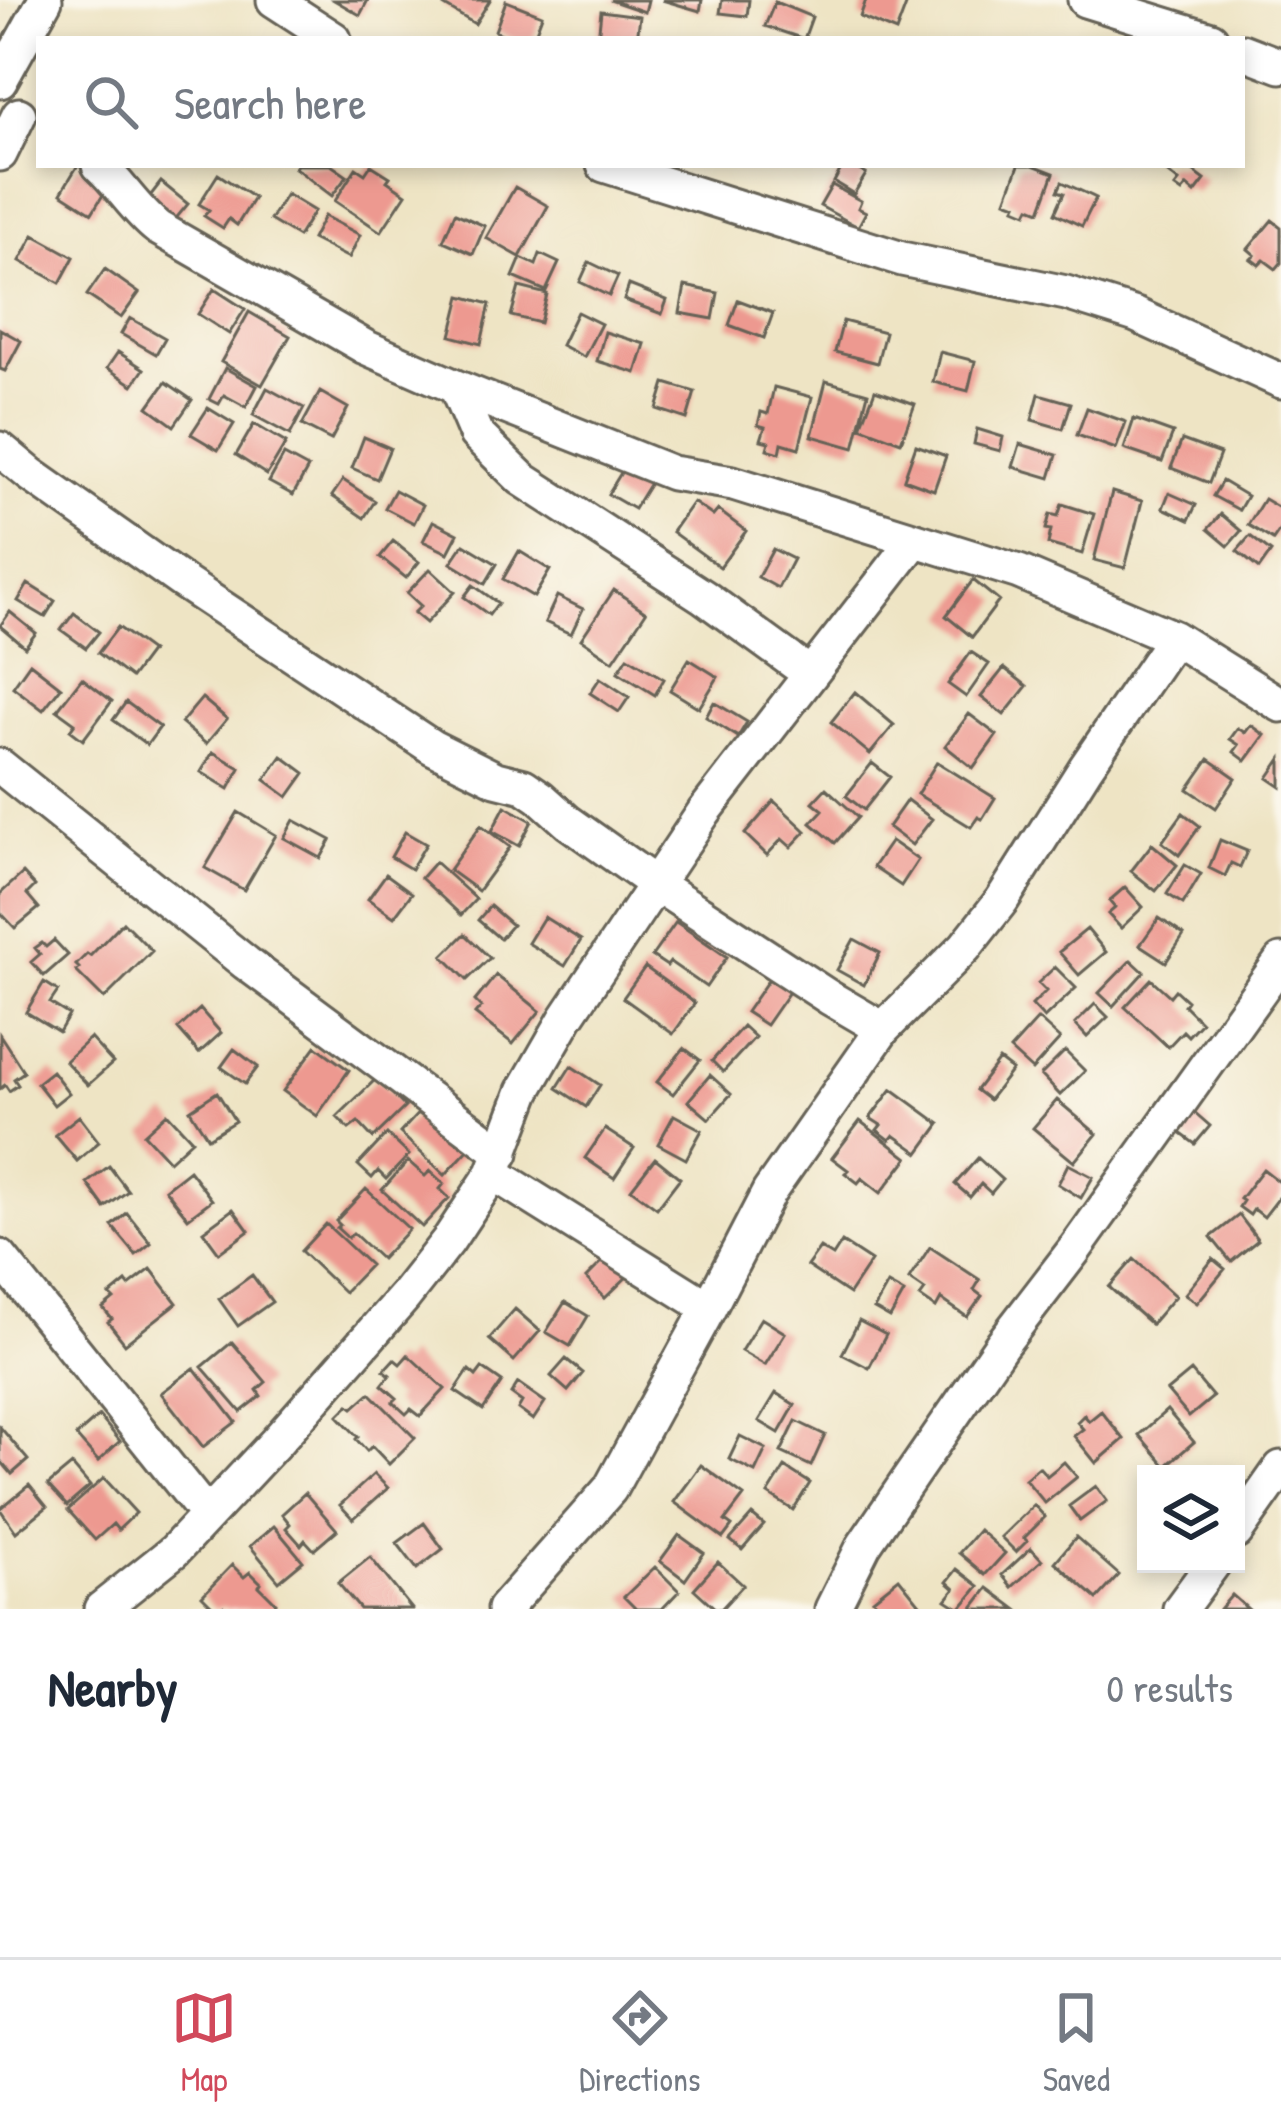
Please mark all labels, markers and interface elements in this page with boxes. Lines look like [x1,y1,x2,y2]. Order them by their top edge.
search box [36,36,1245,168]
icon: search [78,69,144,135]
text: Search here [174,72,366,133]
map controls [1137,1465,1245,1573]
button: layers [1137,1465,1245,1573]
text: Nearby [48,1653,178,1722]
text: 0 results [1107,1661,1233,1714]
tab: Map [171,1985,237,2101]
tab: Directions [579,1985,701,2101]
tab: Saved [1043,1985,1110,2101]

